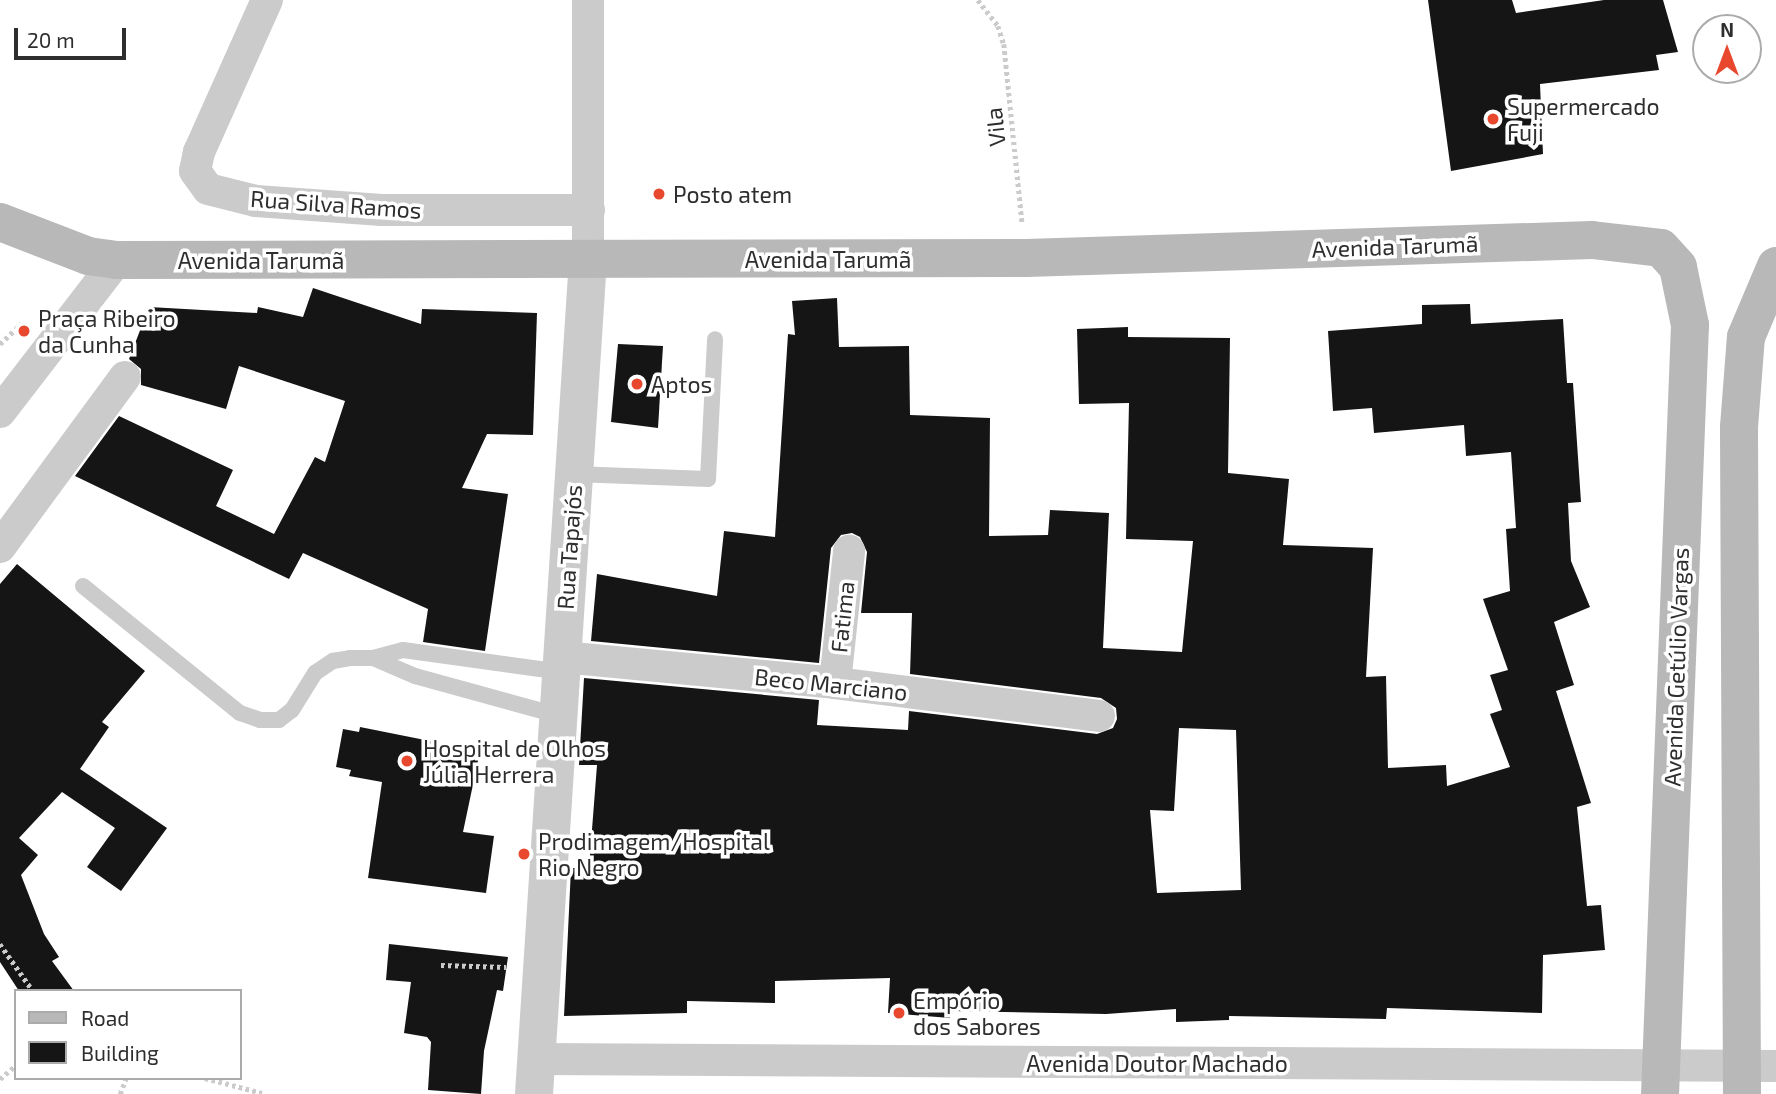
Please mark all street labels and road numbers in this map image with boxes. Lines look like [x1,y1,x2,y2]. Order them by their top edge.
street label: Vila [979,106,1011,148]
street label: Rua Silva Ramos [249,184,423,224]
street label: Avenida Tarumã [1311,229,1479,263]
street label: Avenida Tarumã [744,245,912,273]
street label: Avenida Tarumã [177,246,345,274]
street label: Rua Tapajós [551,484,587,610]
street label: Avenida Getúlio Vargas [1658,547,1694,787]
street label: Fatima [825,580,859,654]
street label: Beco Marciano [753,662,909,706]
street label: Avenida Doutor Machado [1026,1049,1288,1077]

